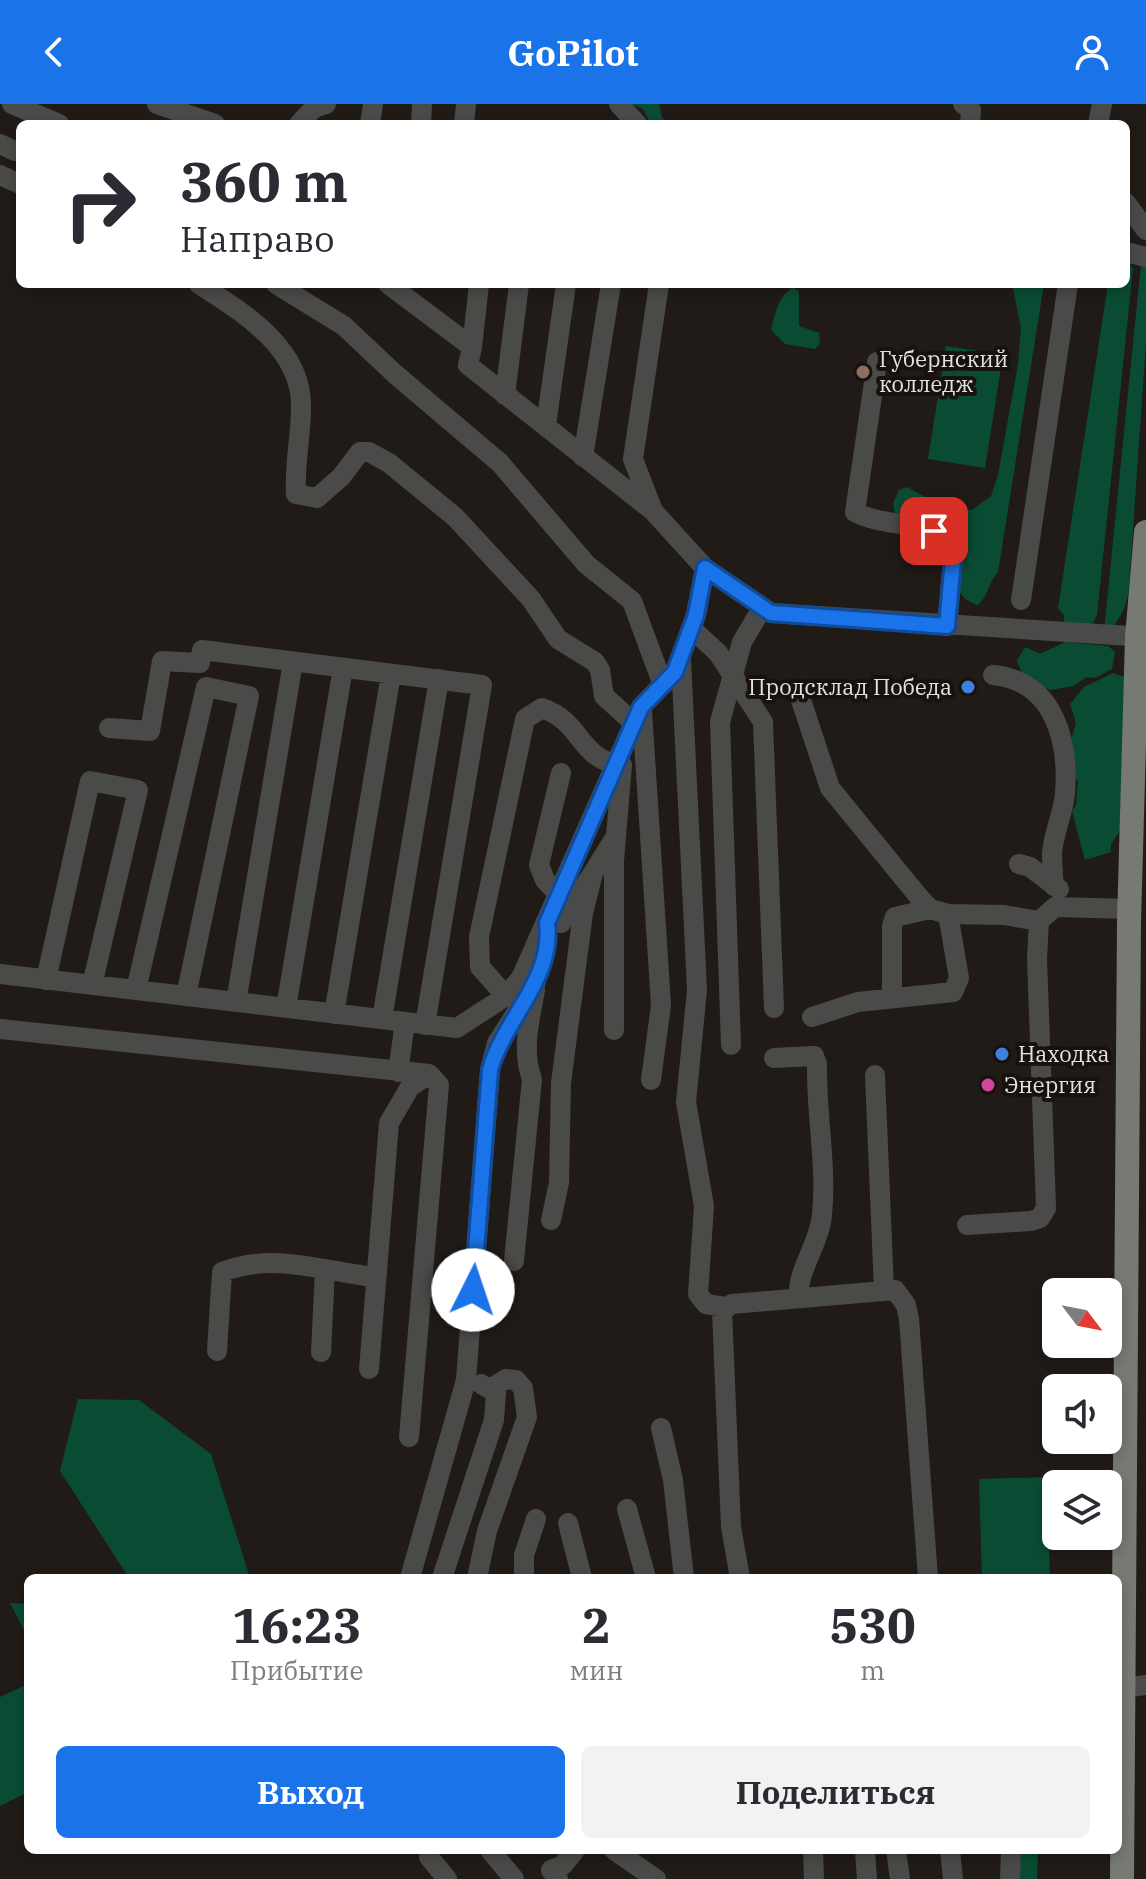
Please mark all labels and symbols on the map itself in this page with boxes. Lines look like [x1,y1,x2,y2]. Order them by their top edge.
place label: Губернский колледж [879,344,1008,398]
marker: Губернский колледж [854,363,872,381]
pin [900,497,968,565]
place label: Продсклад Победа [748,672,952,701]
marker: Продсклад Победа [959,678,977,696]
place label: Находка [1018,1039,1110,1068]
marker: Находка [993,1045,1011,1063]
place label: Энергия [1004,1070,1096,1099]
marker: Энергия [979,1076,997,1094]
position arrow [431,1248,515,1332]
north arrow [1042,1278,1122,1358]

